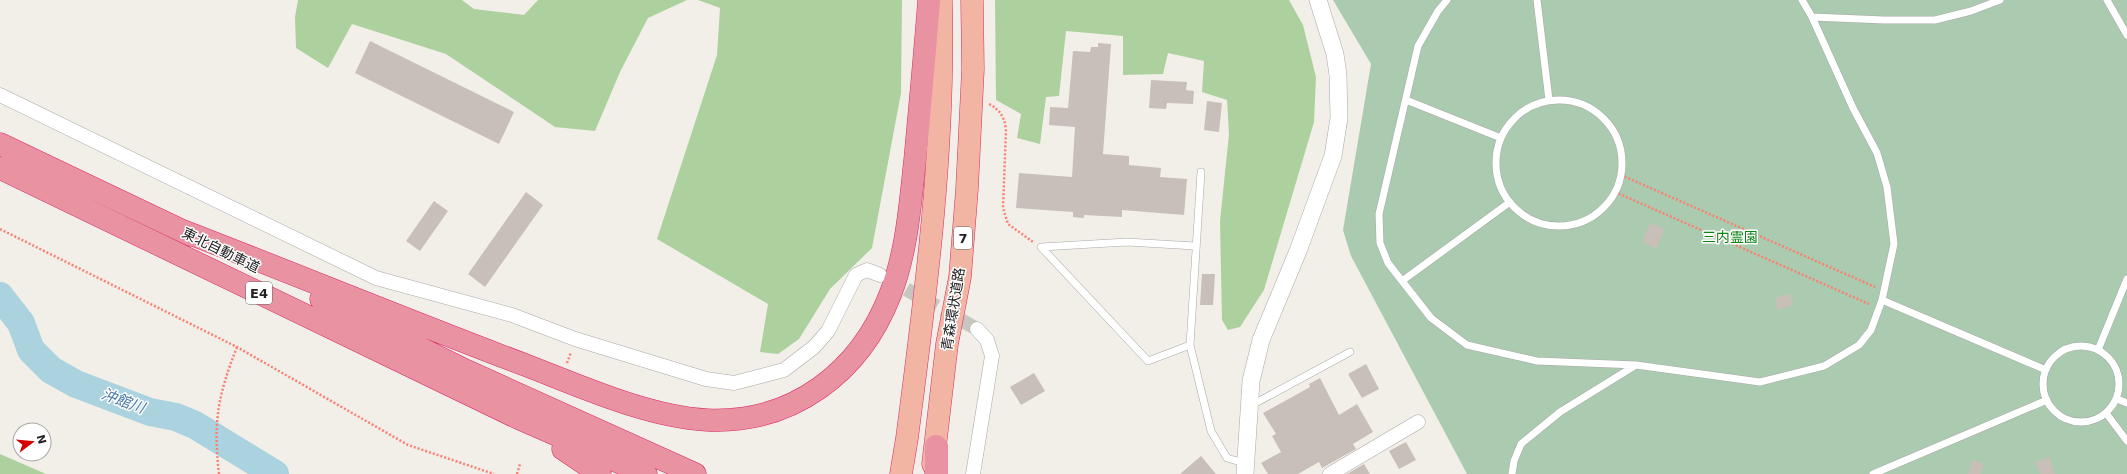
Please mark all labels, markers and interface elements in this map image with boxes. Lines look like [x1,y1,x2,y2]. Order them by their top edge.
street label: 東北自動車道 [180,224,262,276]
road number: 7 [954,227,972,249]
park label: 三内霊園 [1702,229,1758,245]
street label: 青森環状道路 [939,266,967,352]
road number: E4 [246,282,272,304]
water label: 沖館川 [99,385,149,418]
north arrow [12,422,52,462]
text: N [34,433,49,446]

